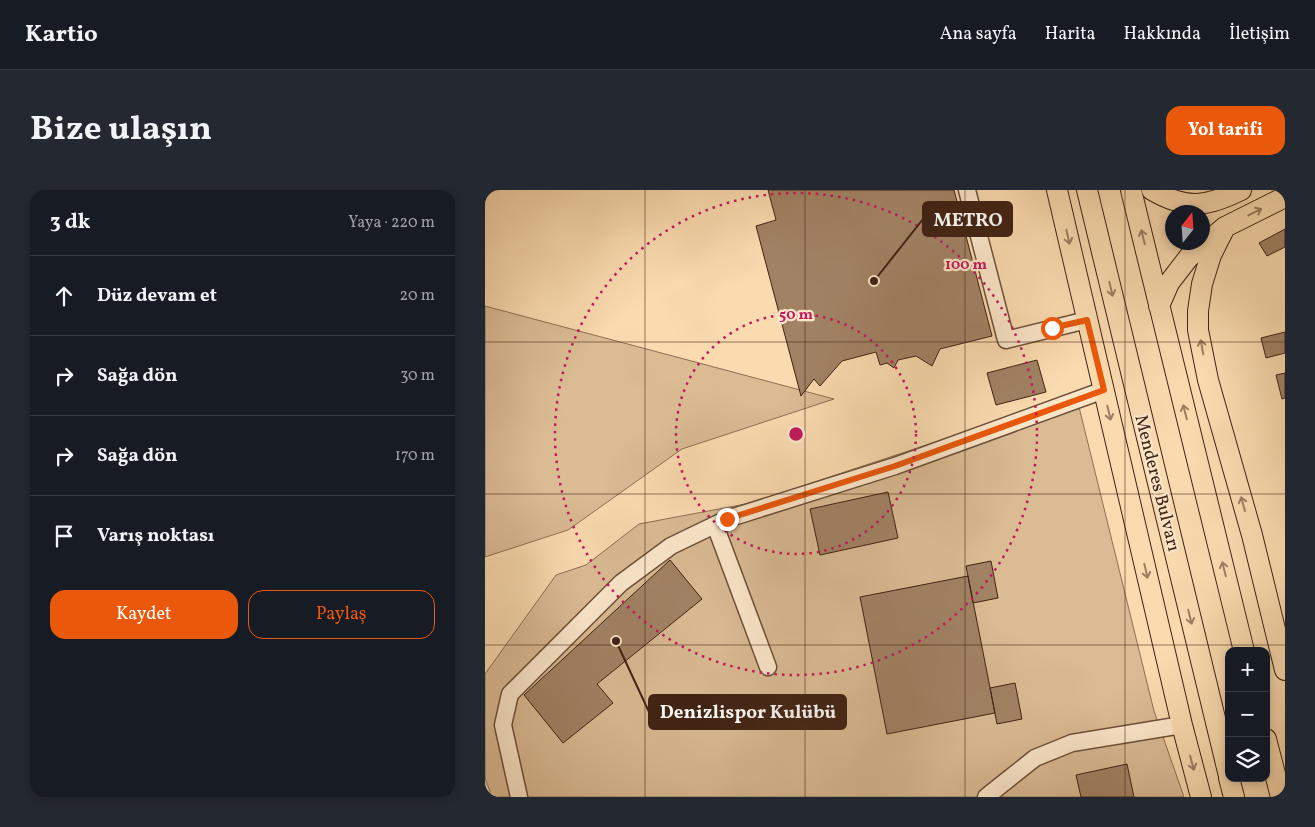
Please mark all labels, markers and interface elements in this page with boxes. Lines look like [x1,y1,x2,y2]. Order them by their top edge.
text: Kartio [25,18,98,52]
text: Ana sayfa [940,22,1017,47]
text: Harita [1045,22,1096,47]
text: Hakkında [1124,22,1201,47]
text: İletişim [1229,22,1290,47]
text: Bize ulaşın [30,106,212,154]
button: Yol tarifi [1166,106,1285,155]
callout: METRO [923,202,1012,236]
north arrow [1165,205,1210,250]
one-way arrow [1247,207,1262,216]
text: 3 dk [50,208,90,237]
text: METRO [933,208,1003,234]
text: Yaya · 220 m [348,212,435,234]
one-way arrow [1064,229,1073,245]
one-way arrow [1138,229,1147,245]
text: 100 m [945,255,988,276]
one-way arrow [1107,280,1116,296]
icon: ahead [50,282,78,310]
text: Düz devam et [97,283,217,309]
text: 20 m [400,285,435,307]
text: 50 m [779,305,813,326]
route start [1041,317,1064,340]
one-way arrow [1196,340,1206,356]
icon: right [50,362,78,390]
text: Sağa dön [97,363,177,389]
text: 30 m [400,365,435,387]
one-way arrow [1105,404,1114,420]
one-way arrow [1180,404,1189,420]
street label: Menderes Bulvarı [1127,412,1186,554]
centre of rings [787,425,805,443]
icon: right [50,442,78,470]
text: Sağa dön [97,443,177,469]
text: 170 m [395,445,435,467]
one-way arrow [1238,497,1247,513]
route end [716,508,739,531]
icon: arrive [50,522,78,550]
text: Varış noktası [97,523,214,549]
one-way arrow [1142,562,1151,578]
one-way arrow [1219,562,1228,578]
button: Kaydet [50,590,238,639]
button: Paylaş [248,590,435,639]
one-way arrow [1186,608,1195,624]
map controls [1225,647,1270,782]
button: + [1225,647,1270,692]
button: − [1225,692,1270,737]
callout: Denizlispor Kulübü [649,695,846,729]
text: Denizlispor Kulübü [660,700,837,726]
button: layers [1225,737,1270,782]
one-way arrow [1188,754,1197,770]

